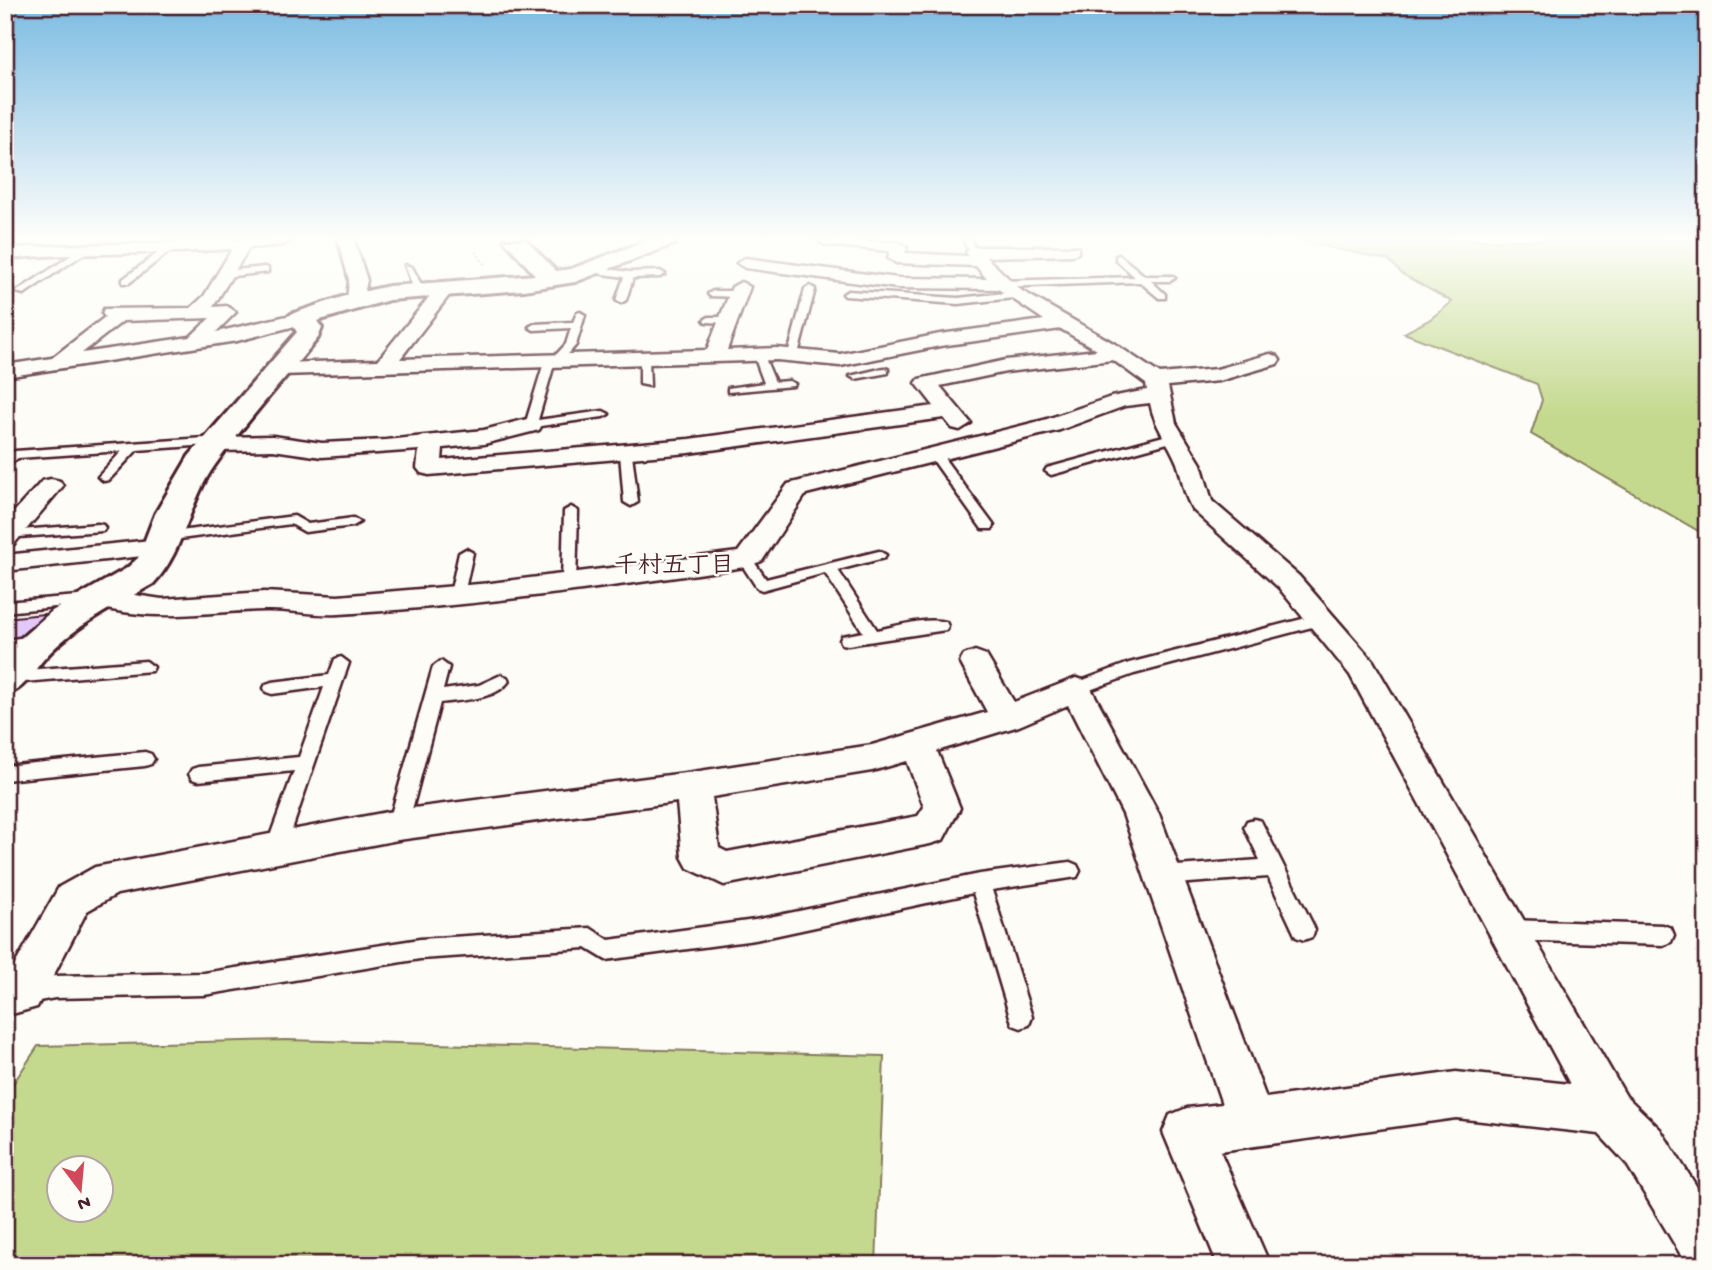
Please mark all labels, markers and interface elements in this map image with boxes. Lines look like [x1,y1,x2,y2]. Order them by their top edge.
district label: 千村五丁目 [614,552,734,582]
north arrow [46,1154,116,1224]
text: N [75,1189,93,1215]

